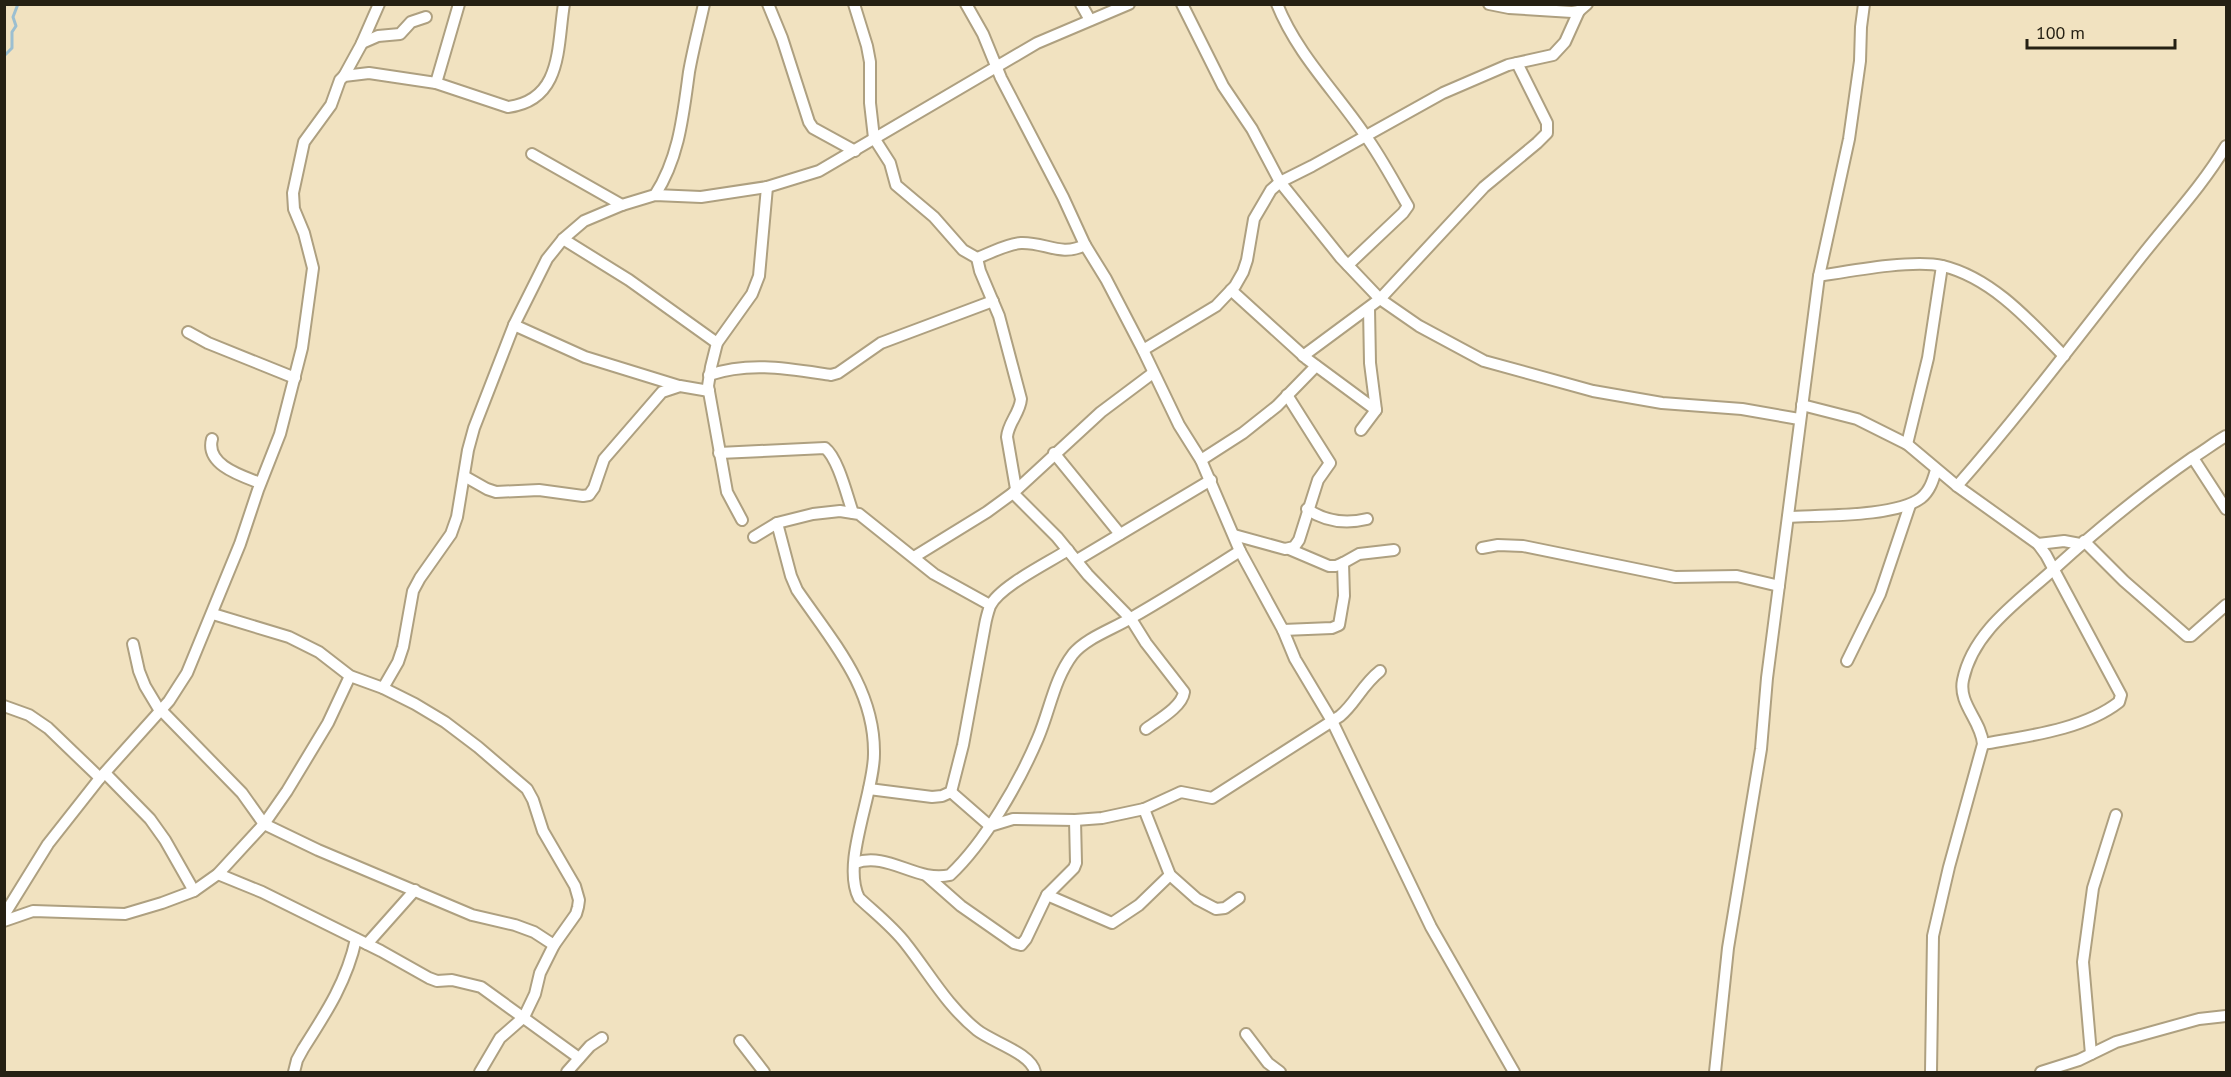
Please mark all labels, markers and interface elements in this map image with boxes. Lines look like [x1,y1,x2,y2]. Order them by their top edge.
scale bar [2027,12,2176,50]
text: 100 m [2036,21,2085,44]

